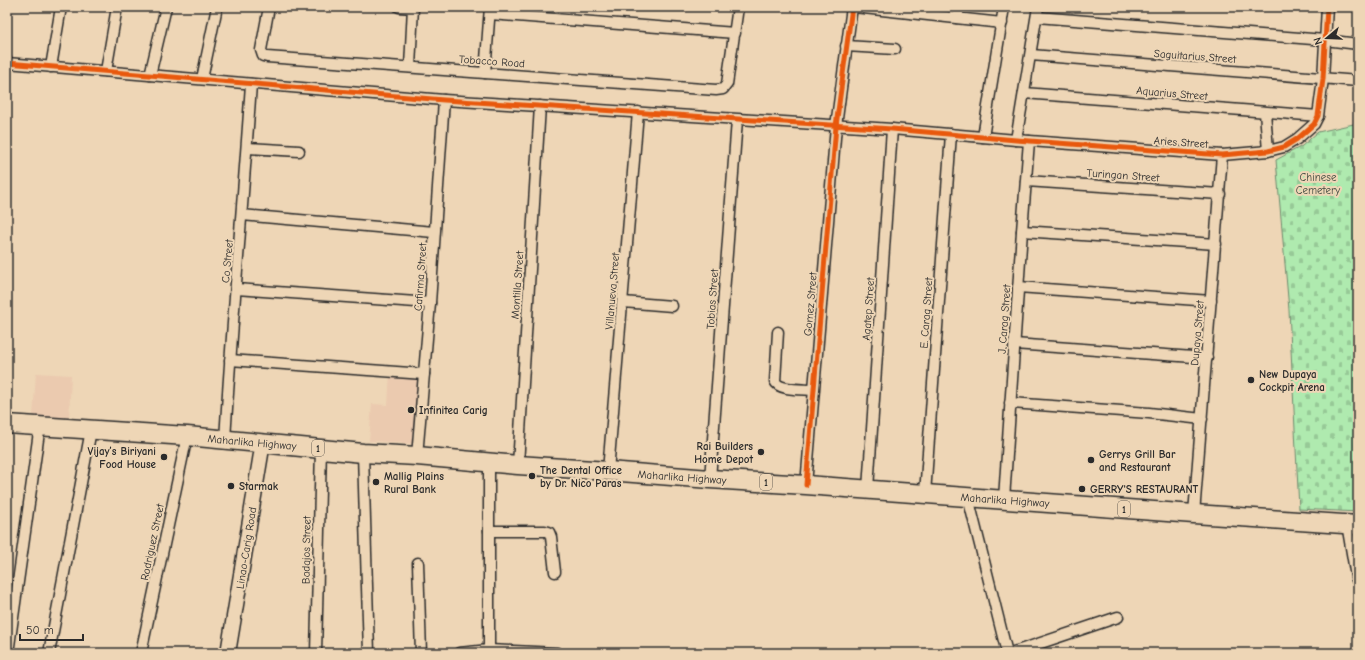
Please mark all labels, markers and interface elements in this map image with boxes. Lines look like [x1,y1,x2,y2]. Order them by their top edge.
north arrow [1307,18,1347,58]
text: N [1311,36,1325,47]
street label: Saguitarius Street [1153,47,1237,66]
street label: Tobacco Road [459,53,525,70]
street label: Aquarius Street [1136,84,1209,103]
street label: Aries Street [1153,134,1209,151]
street label: Turingan Street [1086,166,1161,185]
park label: Chinese Cemetery [1296,171,1340,197]
street label: Co Street [219,238,236,283]
street label: Cafirma Street [412,242,429,312]
street label: Montilla Street [509,250,526,320]
street label: Villanueva Street [603,251,622,330]
street label: Tobias Street [704,268,721,330]
street label: Gomez Street [801,271,820,337]
street label: Agatep Street [860,276,877,341]
street label: E. Carag Street [918,276,936,349]
street label: J. Carag Street [996,283,1013,354]
street label: Dupaya Street [1188,299,1207,366]
place label: New Dupaya Cockpit Arena [1259,368,1325,394]
marker: New Dupaya Cockpit Arena [1246,375,1256,385]
place label: Infinitea Carig [419,404,488,417]
marker: Infinitea Carig [406,405,416,415]
street label: Maharlika Highway [207,432,297,453]
road number: 1 [312,440,324,456]
place label: Rai Builders Home Depot [694,440,753,466]
place label: Vijay’s Biriyani Food House [87,445,157,471]
marker: Rai Builders Home Depot [756,447,766,457]
place label: Gerrys Grill Bar and Restaurant [1099,448,1176,474]
marker: Vijay’s Biriyani Food House [159,452,169,462]
marker: Gerrys Grill Bar and Restaurant [1086,455,1096,465]
place label: The Dental Office by Dr. Nico Paras [540,464,622,490]
street label: Maharlika Highway [637,468,727,487]
place label: Mallig Plains Rural Bank [384,470,444,496]
marker: The Dental Office by Dr. Nico Paras [527,471,537,481]
road number: 1 [760,474,772,490]
marker: Mallig Plains Rural Bank [371,477,381,487]
place label: Starmak [239,480,279,493]
marker: Starmak [226,481,236,491]
place label: GERRY'S RESTAURANT [1090,483,1199,496]
marker: GERRY'S RESTAURANT [1077,484,1087,494]
street label: Maharlika Highway [960,491,1050,510]
road number: 1 [1118,501,1130,517]
street label: Rodriguez Street [138,502,167,582]
street label: Linao-Carig Road [234,506,259,590]
street label: Badajos Street [299,515,314,584]
scale bar [20,616,83,642]
text: 50 m [26,623,54,637]

